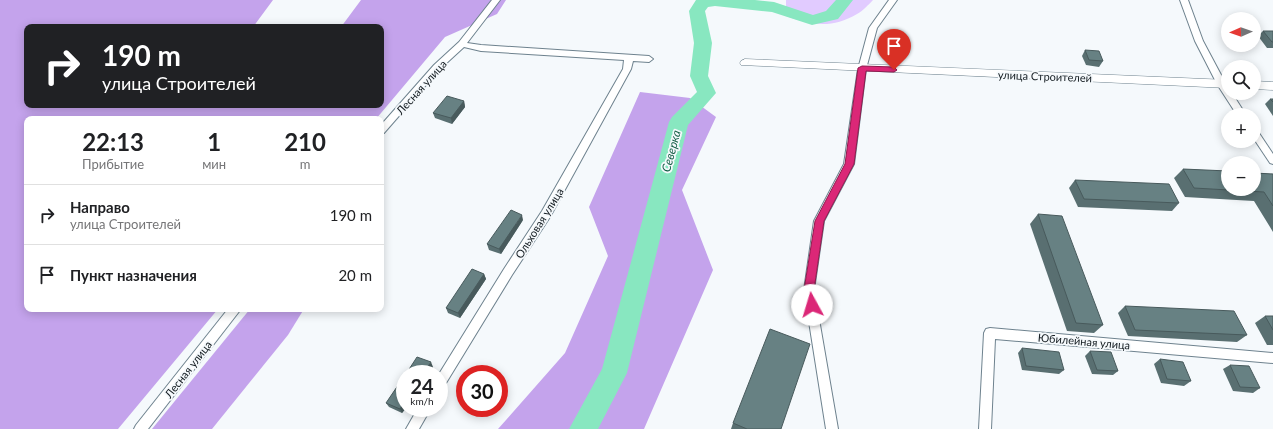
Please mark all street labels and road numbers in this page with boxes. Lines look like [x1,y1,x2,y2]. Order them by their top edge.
street label: Лесная улица [392,57,449,118]
street label: улица Строителей [998,68,1092,84]
street label: Ольховая улица [512,185,566,261]
street label: Юбилейная улица [1037,330,1131,352]
street label: Лесная улица [161,338,214,401]

